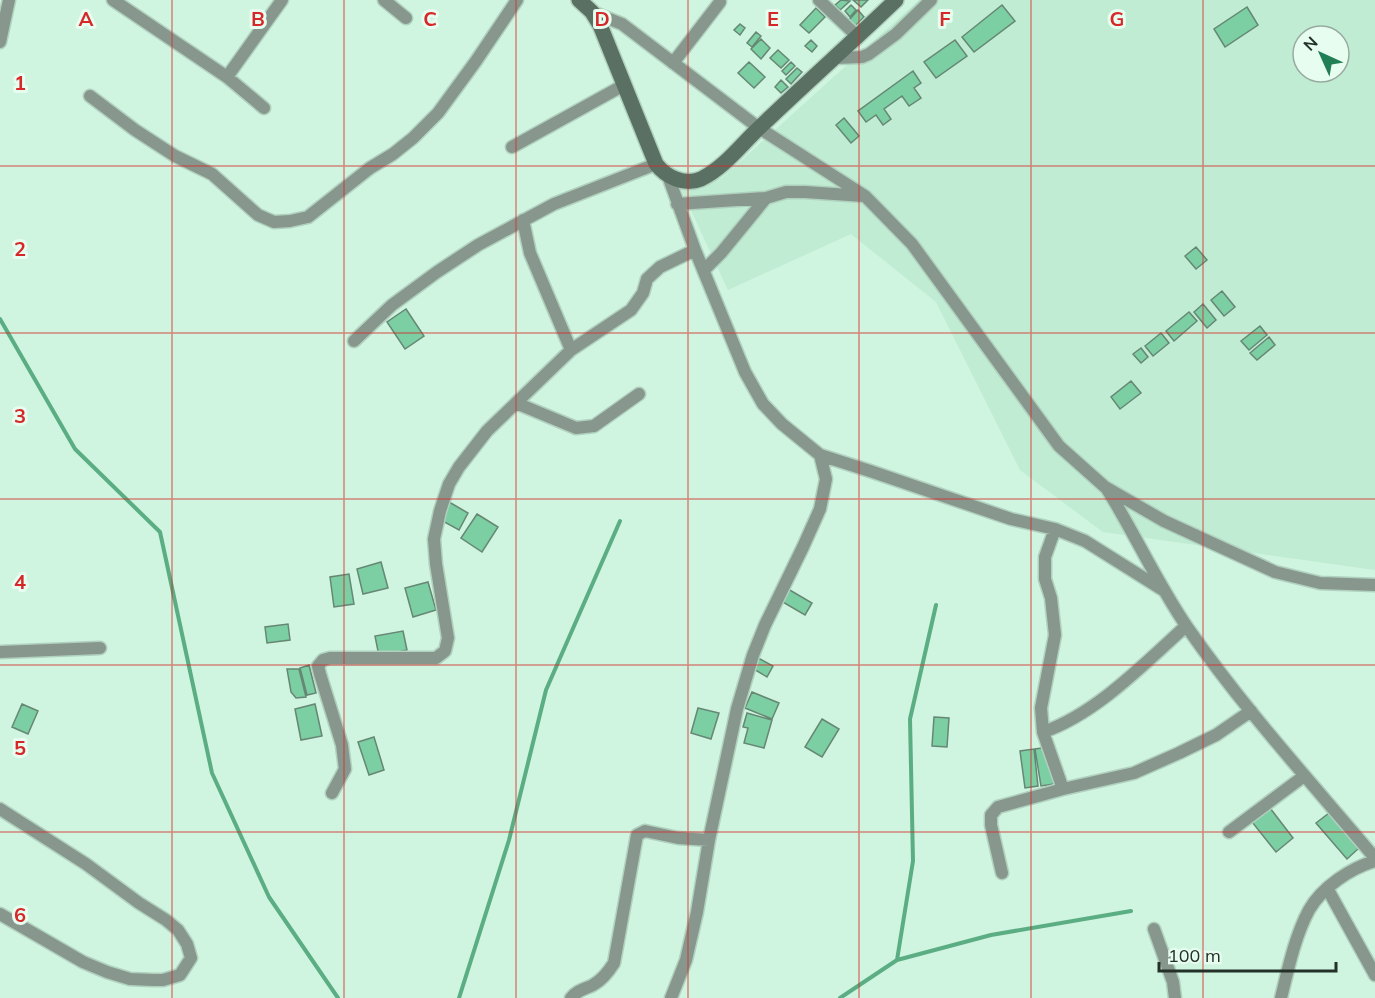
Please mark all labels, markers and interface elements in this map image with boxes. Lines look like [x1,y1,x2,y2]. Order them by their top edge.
text: A [79,6,94,31]
text: B [251,6,265,31]
text: C [423,6,437,31]
text: D [594,6,610,31]
text: E [767,6,779,31]
text: F [939,6,951,31]
text: G [1110,6,1124,31]
north arrow [1291,24,1351,84]
text: N [1299,32,1322,55]
text: 1 [14,70,26,95]
text: 2 [14,236,26,261]
text: 3 [14,403,26,428]
text: 4 [14,569,26,594]
text: 5 [14,735,26,760]
text: 6 [14,902,26,927]
scale bar [1159,935,1336,973]
text: 100 m [1168,944,1221,967]

